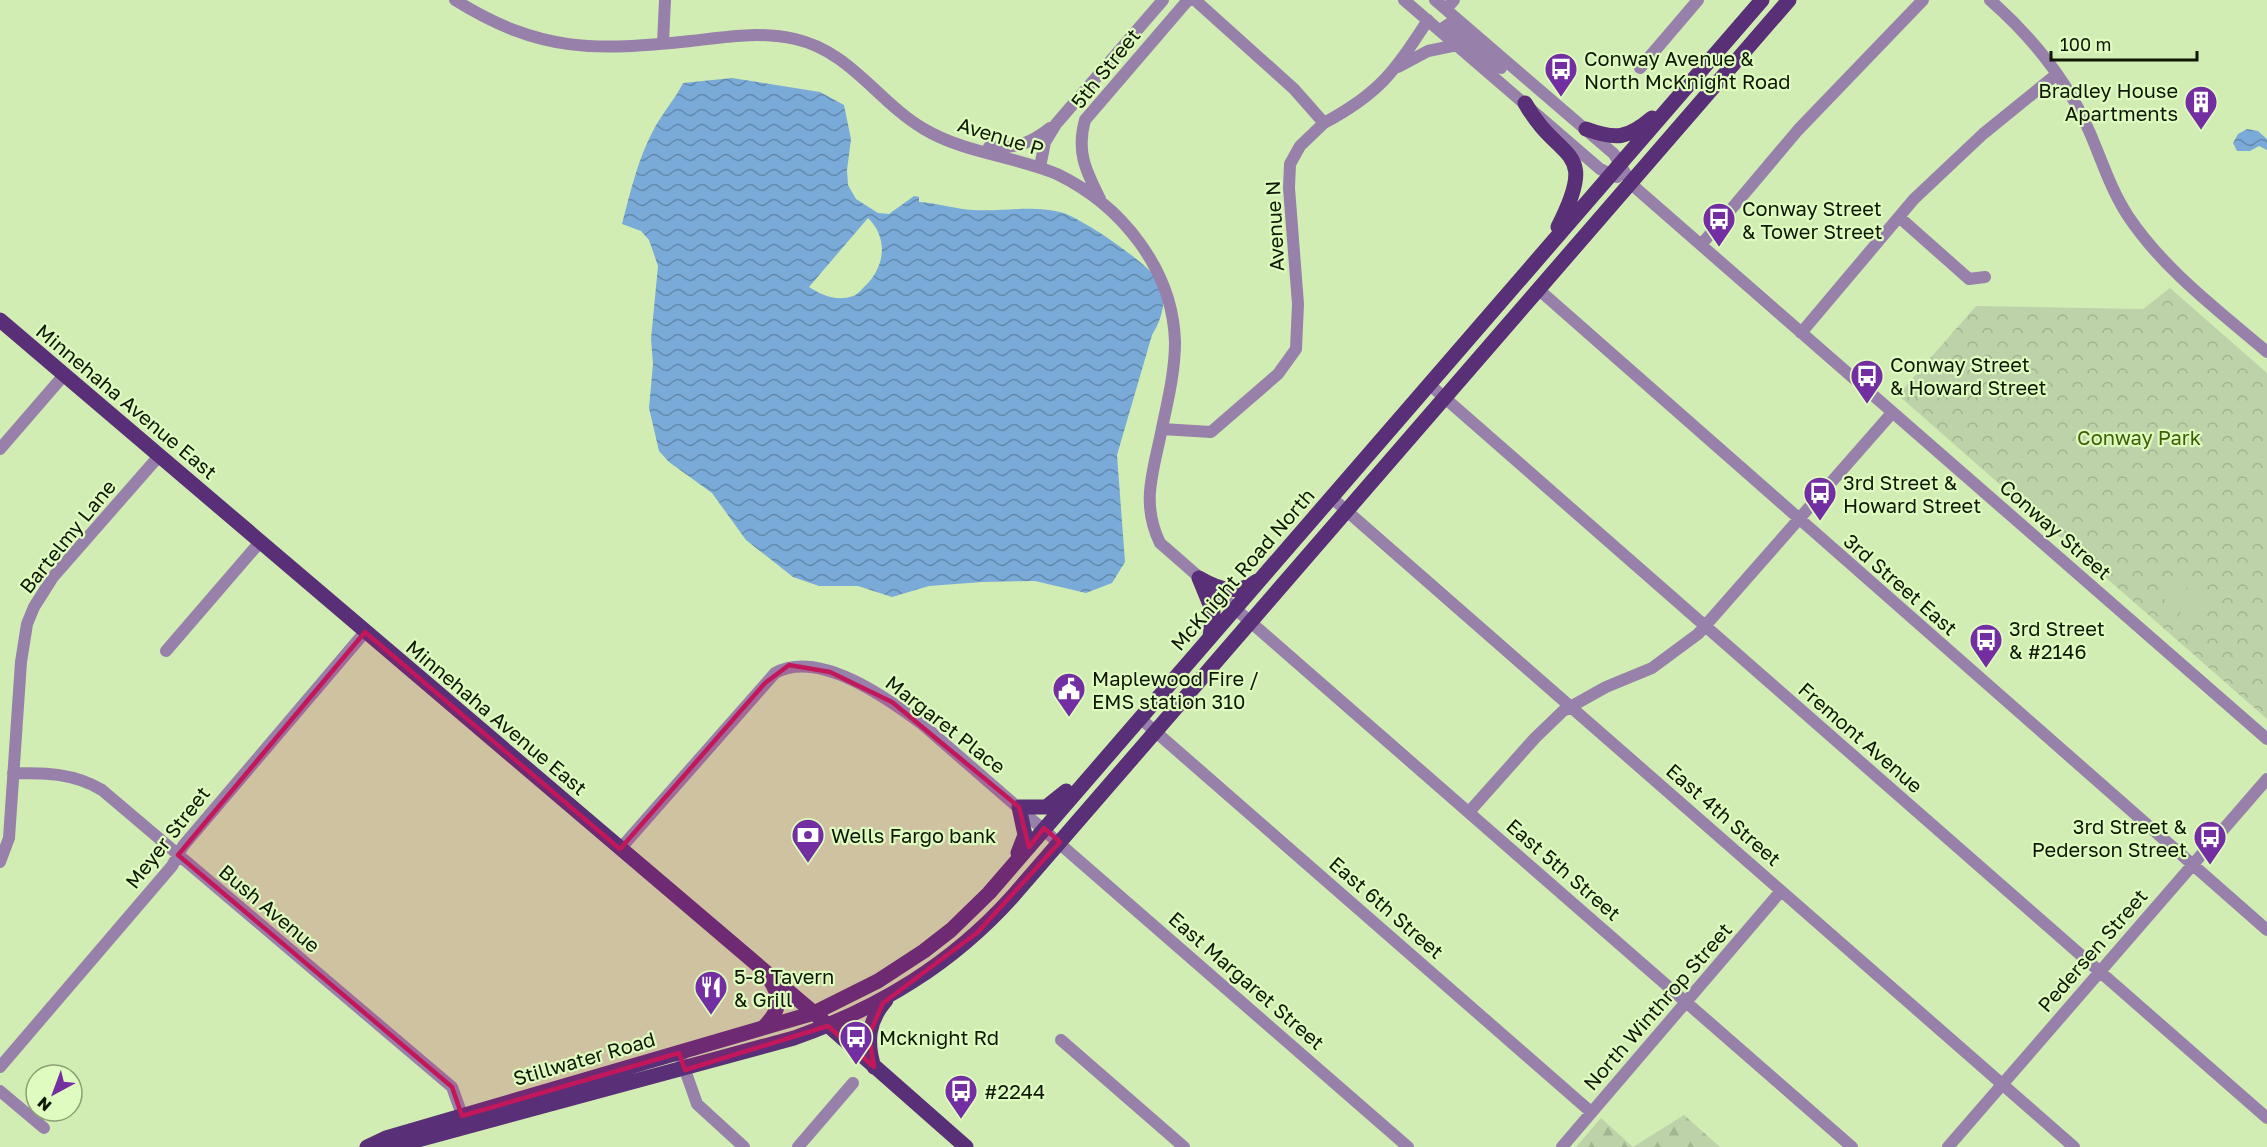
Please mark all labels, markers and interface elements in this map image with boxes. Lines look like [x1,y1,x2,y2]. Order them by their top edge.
street label: 5th Street [1065,23,1145,113]
scale bar [2051,24,2196,62]
text: 100 m [2060,33,2111,55]
place label: Conway Avenue & North McKnight Road [1584,46,1791,93]
bus stop icon: Conway Avenue & North McKnight Road [1543,51,1579,98]
place label: Bradley House Apartments [2038,78,2178,125]
building icon: Bradley House Apartments [2183,84,2219,131]
street label: Avenue P [955,112,1047,160]
street label: Avenue N [1260,180,1288,272]
place label: Conway Street & Tower Street [1742,196,1882,243]
bus stop icon: Conway Street & Tower Street [1701,201,1737,248]
street label: Minnehaha Avenue East [32,318,222,484]
place label: Conway Street & Howard Street [1890,352,2047,399]
bus stop icon: Conway Street & Howard Street [1849,358,1885,405]
park label: Conway Park [2077,425,2201,449]
place label: 3rd Street & Howard Street [1843,470,1981,517]
street label: Bartelmy Lane [14,474,120,598]
street label: Conway Street [1995,474,2117,584]
bus stop icon: 3rd Street & Howard Street [1802,475,1838,522]
street label: McKnight Road North [1165,483,1319,655]
street label: 3rd Street East [1839,528,1963,640]
place label: 3rd Street & #2146 [2009,616,2105,663]
bus stop icon: 3rd Street & #2146 [1968,622,2004,669]
street label: Minnehaha Avenue East [402,634,592,800]
place label: Maplewood Fire / EMS station 310 [1092,666,1259,713]
street label: Margaret Place [881,670,1011,778]
public building icon: Maplewood Fire / EMS station 310 [1051,671,1087,718]
street label: Fremont Avenue [1794,677,1928,797]
street label: East 4th Street [1662,758,1786,870]
street label: Meyer Street [120,781,214,893]
street label: East 5th Street [1502,813,1626,925]
place label: 3rd Street & Pederson Street [2032,814,2188,861]
bank icon: Wells Fargo bank [790,817,826,864]
bus stop icon: 3rd Street & Pederson Street [2192,819,2228,866]
place label: Wells Fargo bank [831,823,996,847]
street label: East 6th Street [1325,851,1449,963]
street label: Bush Avenue [215,859,325,957]
street label: Pedersen Street [2032,884,2152,1016]
street label: East Margaret Street [1164,906,1330,1054]
street label: North Winthrop Street [1578,917,1736,1095]
place label: 5-8 Tavern & Grill [734,964,834,1011]
restaurant icon: 5-8 Tavern & Grill [693,969,729,1016]
bus stop icon: Mcknight Rd [838,1019,874,1066]
place label: Mcknight Rd [879,1025,999,1049]
street label: Stillwater Road [510,1026,658,1090]
north arrow [24,1063,84,1123]
bus stop icon: #2244 [943,1073,979,1120]
place label: #2244 [984,1079,1045,1103]
text: N [33,1093,55,1116]

